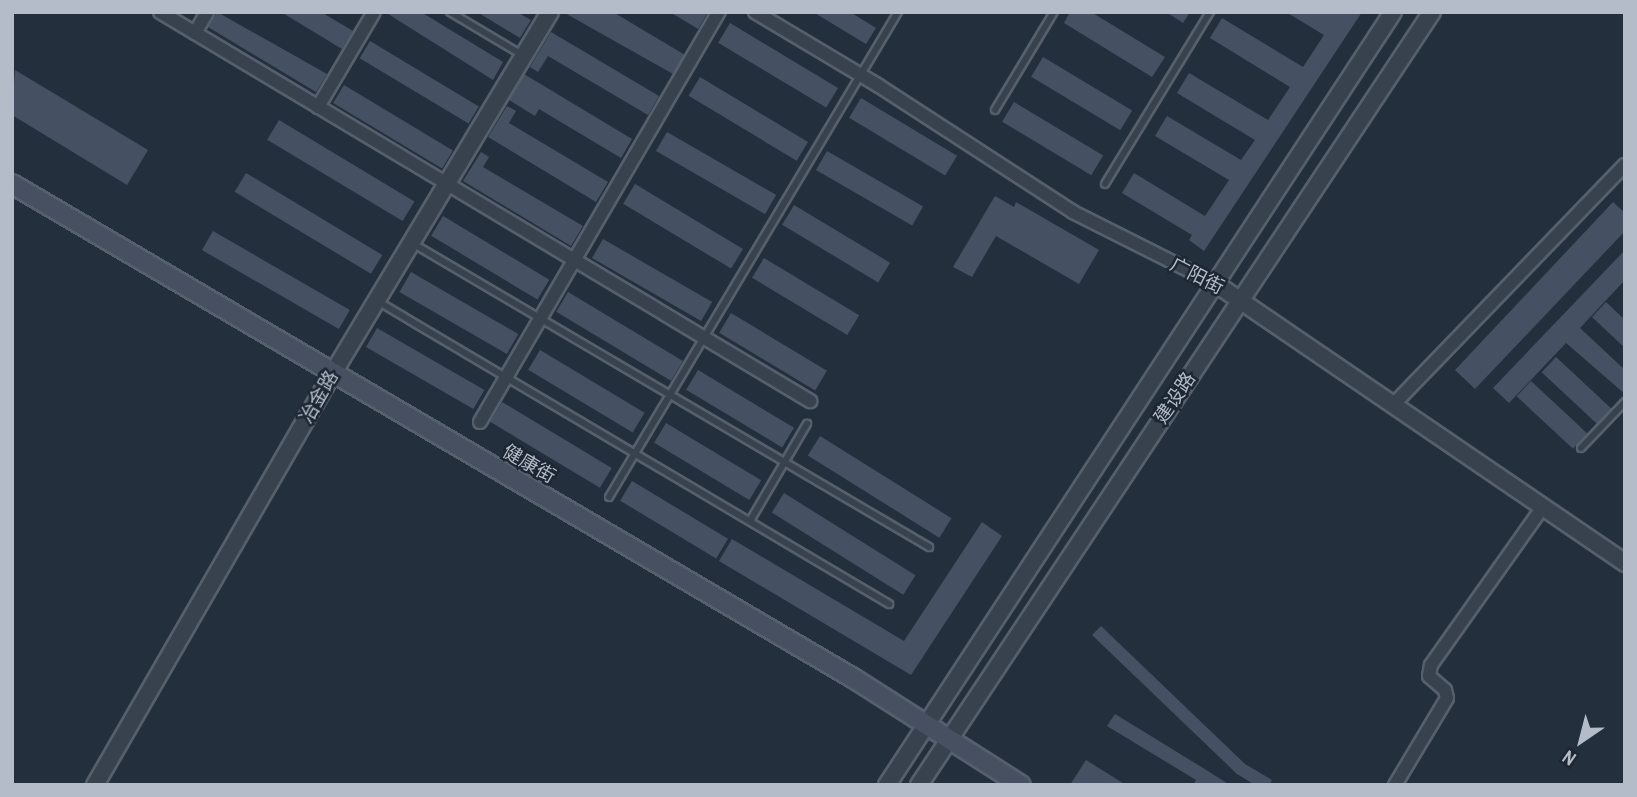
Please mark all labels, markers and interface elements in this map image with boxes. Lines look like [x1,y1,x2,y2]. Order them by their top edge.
street label: 广阳街 [1166,253,1228,299]
street label: 冶金路 [295,367,343,427]
street label: 建设路 [1150,368,1200,428]
street label: 健康街 [499,440,559,488]
north arrow [1546,706,1616,776]
text: N [1557,744,1581,772]

